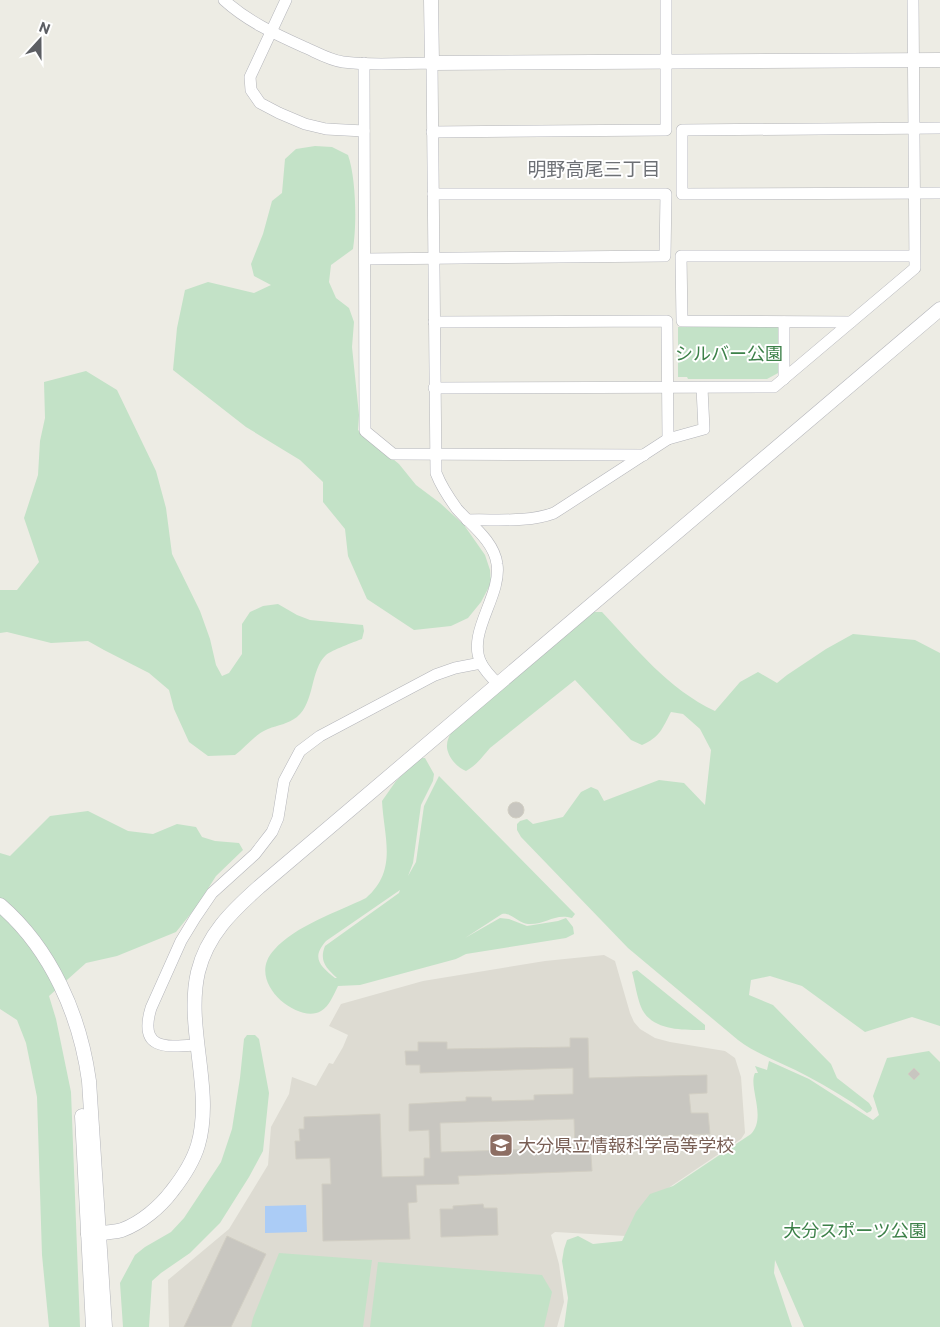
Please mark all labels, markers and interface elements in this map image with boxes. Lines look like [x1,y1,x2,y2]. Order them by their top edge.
north arrow [15,15,65,65]
text: N [37,18,53,37]
district label: 明野高尾三丁目 [527,157,661,180]
park label: シルバー公園 [675,342,783,364]
school or university icon: 大分県立情報科学高等学校 [488,1132,514,1158]
place label: 大分県立情報科学高等学校 [518,1134,734,1156]
park label: 大分スポーツ公園 [783,1219,927,1241]

